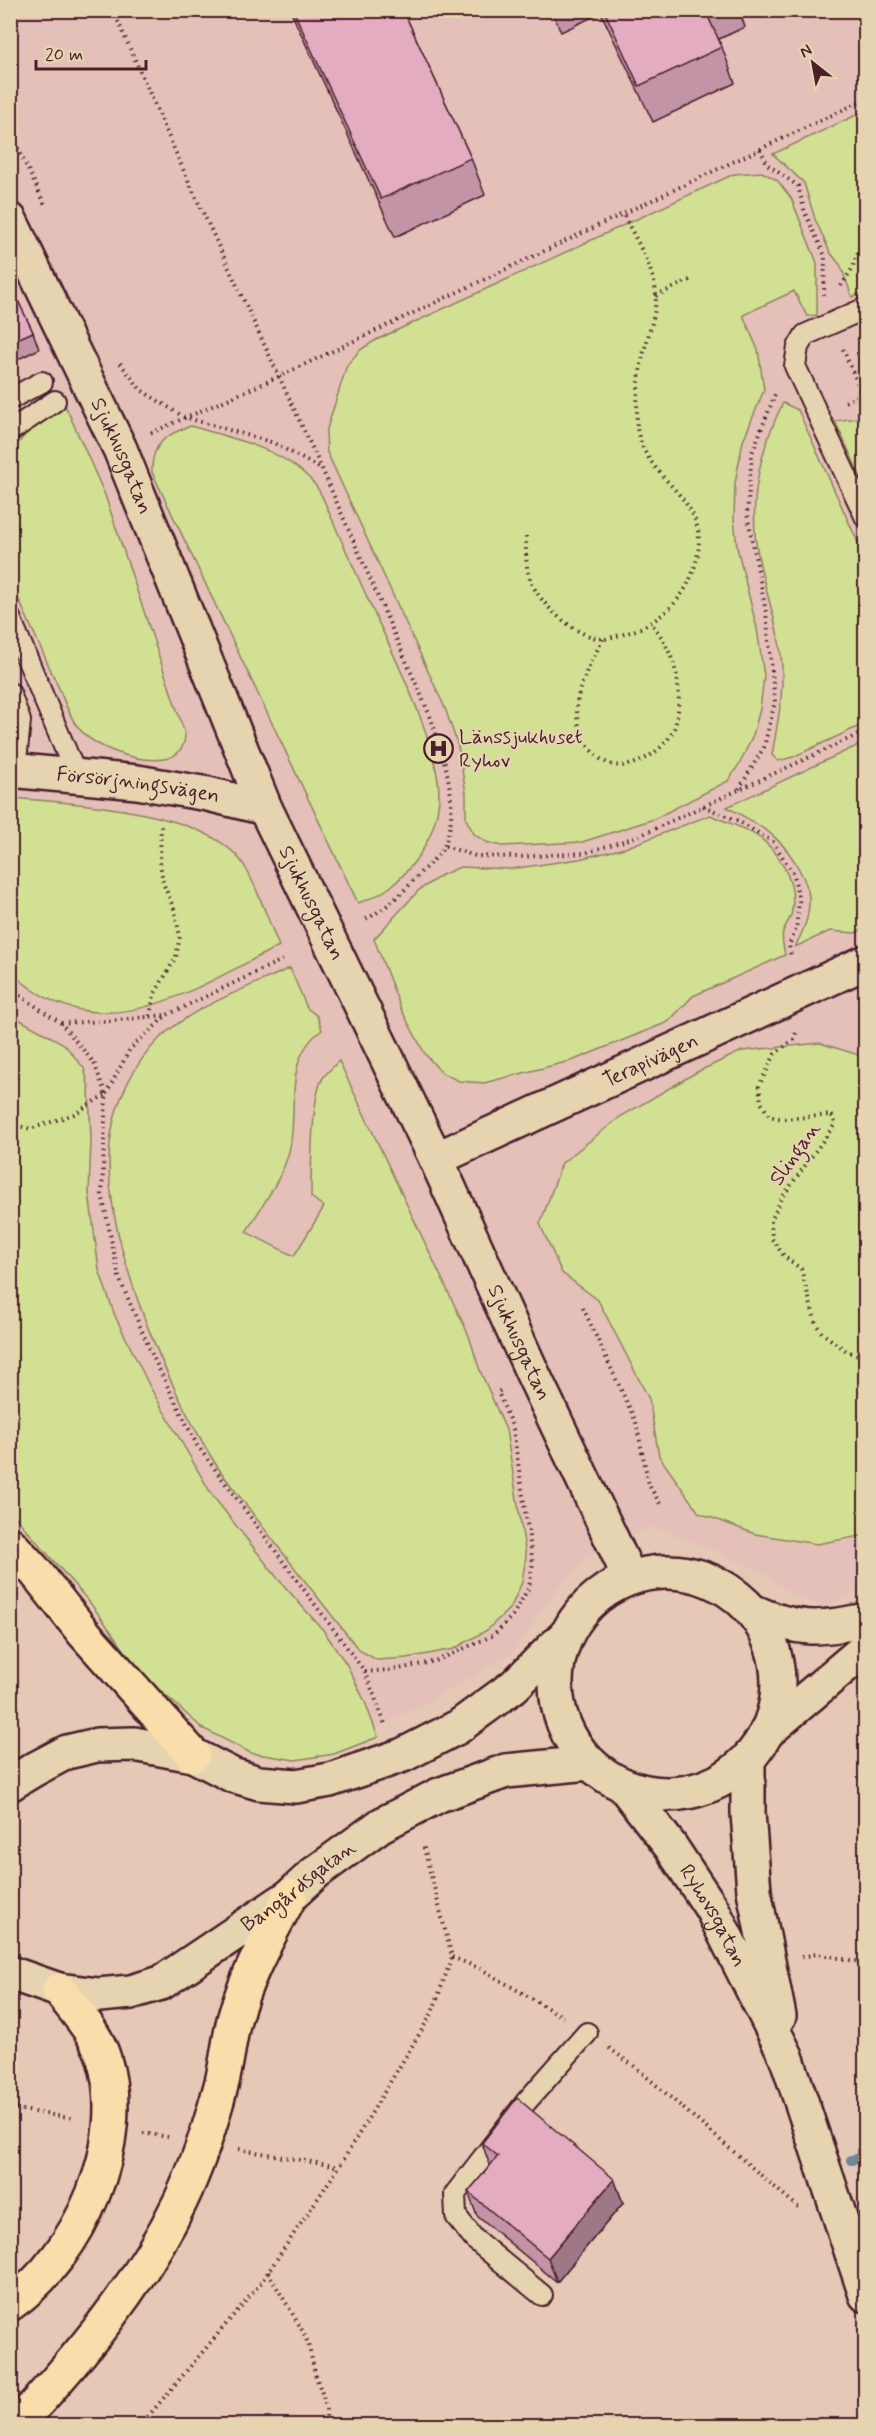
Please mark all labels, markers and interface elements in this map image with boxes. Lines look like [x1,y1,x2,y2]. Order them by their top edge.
scale bar [36,33,146,71]
north arrow [783,33,843,93]
text: N [796,40,816,63]
text: 20 m [45,43,83,67]
street label: Sjukhusgatan [83,393,159,518]
place label: Länssjukhuset Ryhov [459,723,583,775]
hospital icon: Länssjukhuset Ryhov [422,733,454,765]
street label: Försörjningsvägen [55,760,223,810]
street label: Sjukhusgatan [271,841,351,965]
street label: Terapivägen [598,1027,703,1095]
street label: Slingan [763,1116,829,1192]
street label: Sjukhusgatan [480,1280,558,1405]
street label: Bangårdsgatan [236,1834,362,1939]
street label: Ryhovsgatan [672,1859,753,1972]

